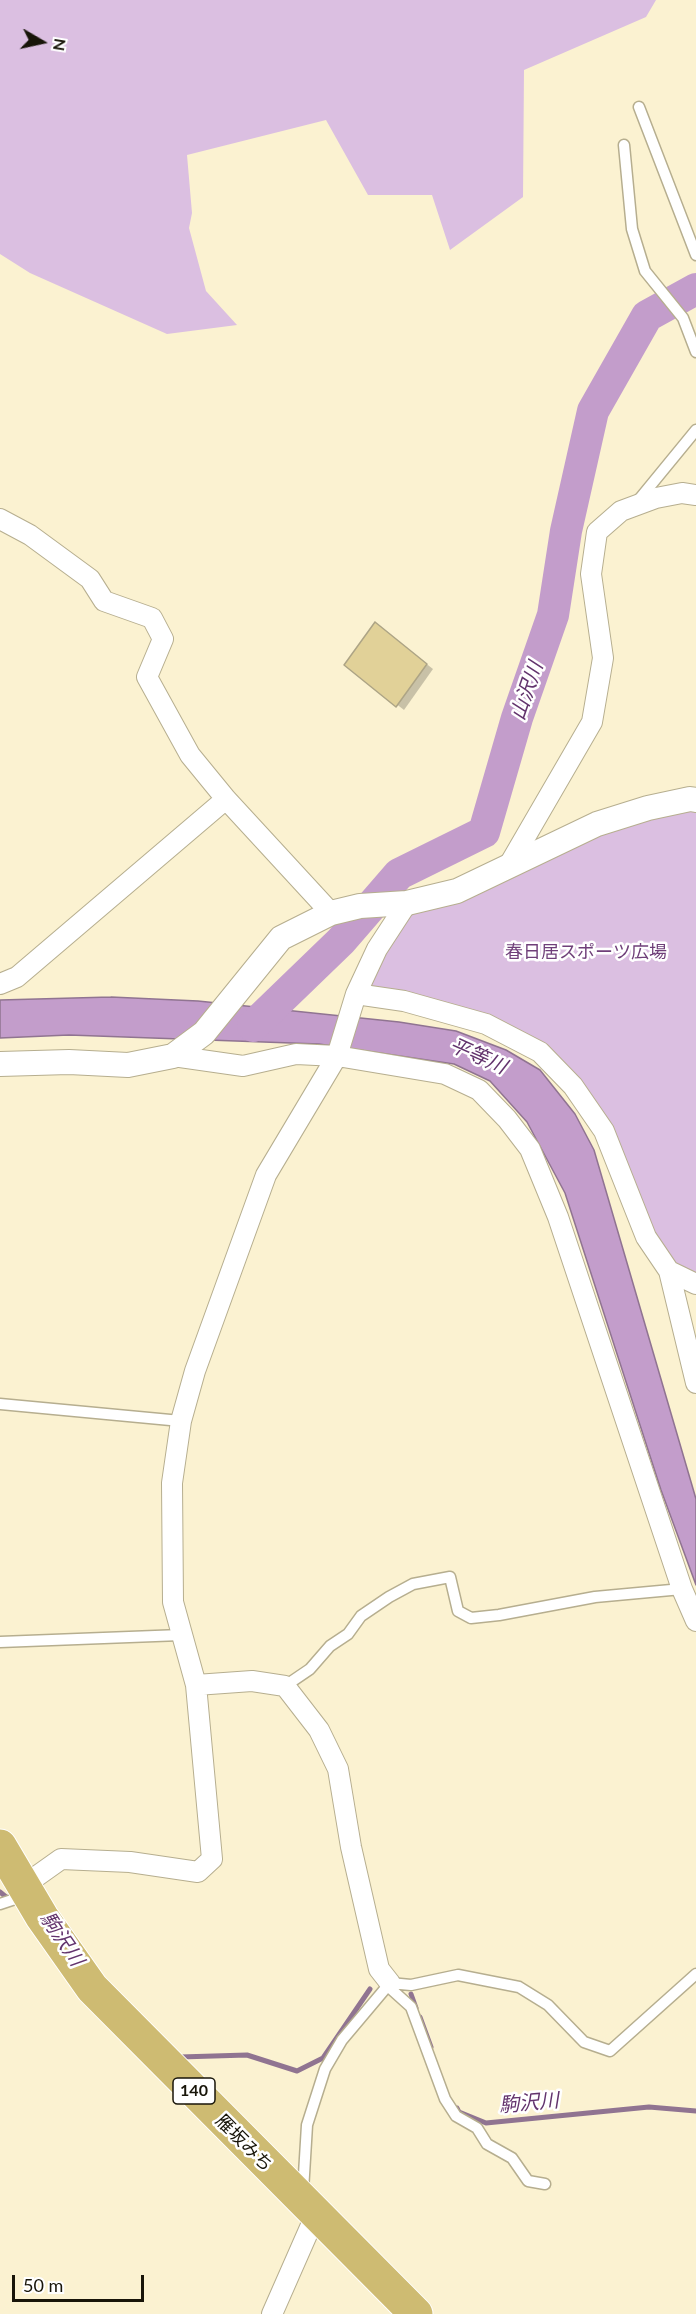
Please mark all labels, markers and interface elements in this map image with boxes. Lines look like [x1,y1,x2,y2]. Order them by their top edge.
north arrow [12,12,72,72]
text: N [50,37,71,52]
water label: 山沢川 [506,659,548,723]
park label: 春日居スポーツ広場 [505,941,667,963]
water label: 平等川 [446,1033,510,1079]
water label: 駒沢川 [35,1907,89,1971]
road number: 140 [173,2078,215,2104]
water label: 駒沢川 [498,2088,560,2118]
street label: 雁坂みち [211,2110,277,2176]
scale bar [15,2263,147,2301]
text: 50 m [23,2274,63,2296]

